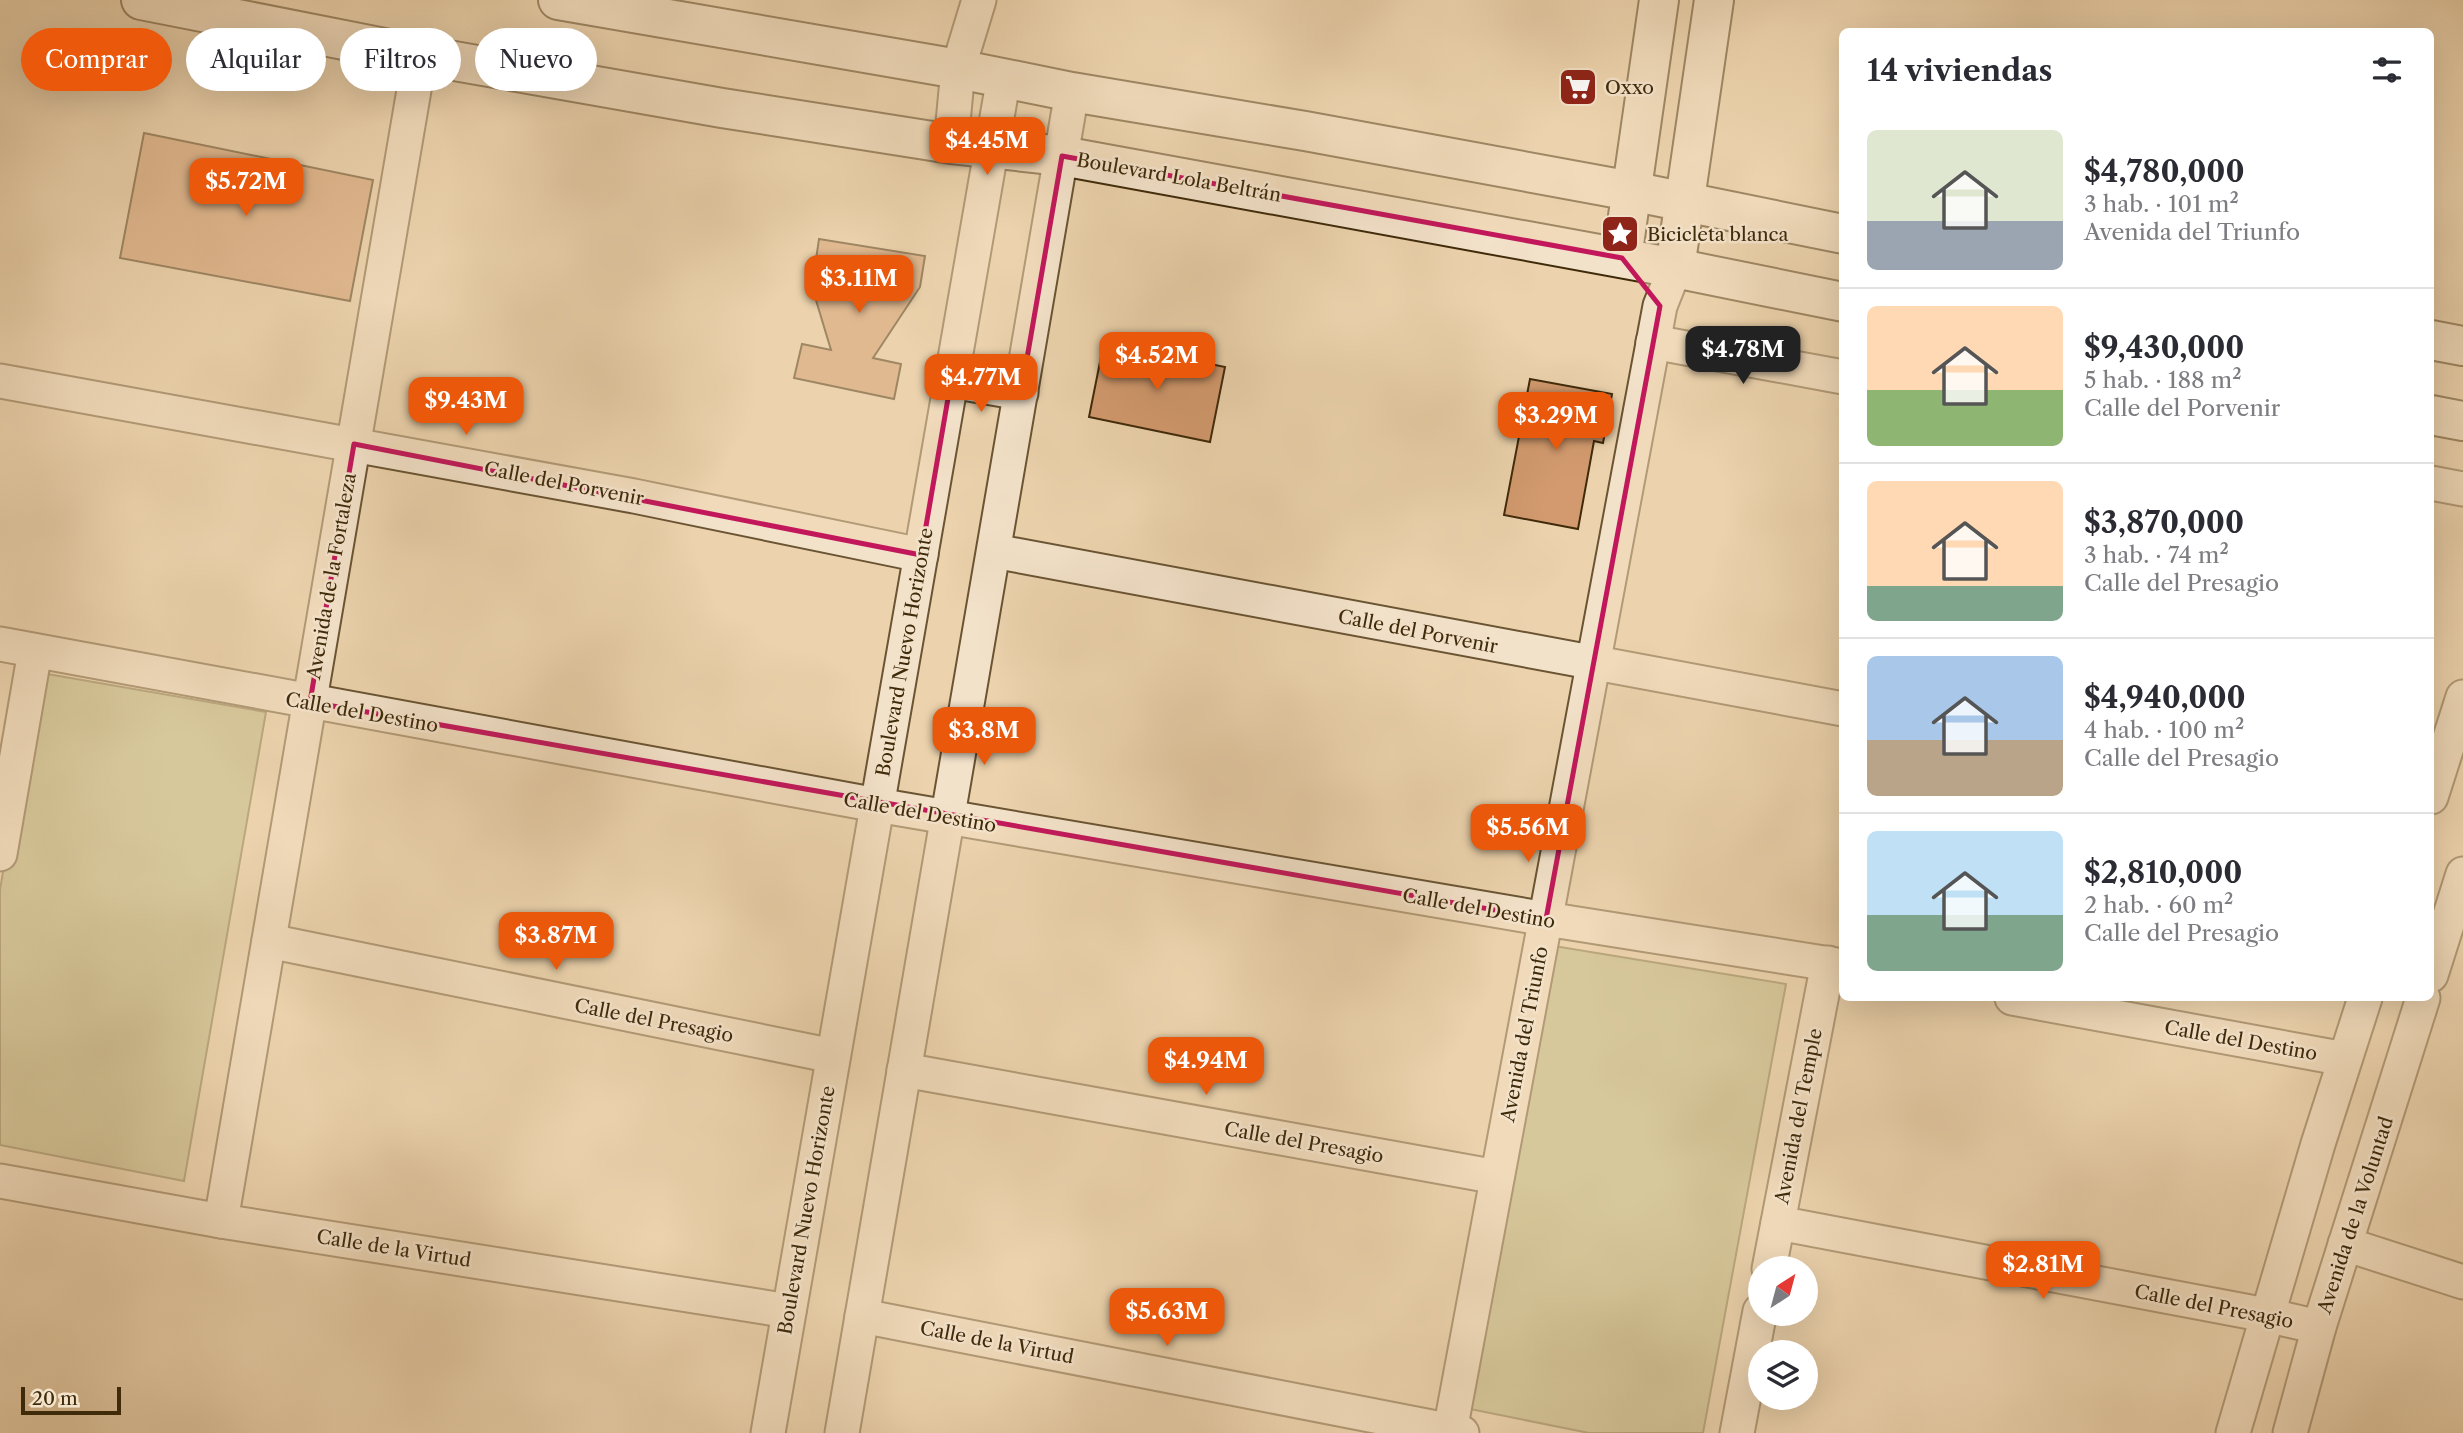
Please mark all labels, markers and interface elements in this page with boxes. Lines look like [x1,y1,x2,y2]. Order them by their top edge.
chip: Comprar [21,28,172,91]
chip: Alquilar [186,28,326,91]
chip: Filtros [340,28,461,91]
chip: Nuevo [475,28,597,91]
icon: filters [2368,51,2406,89]
text: 14 viviendas [1867,52,2053,89]
supermarket icon: Oxxo [1557,66,1599,108]
place label: Oxxo [1605,76,1654,99]
pin: $4.45M [930,118,1044,177]
text: $4.45M [945,126,1029,154]
street label: Boulevard Lola Beltrán [1075,148,1283,207]
text: $4,780,000 [2084,153,2245,190]
pin: $5.72M [189,158,303,218]
icon: home [1923,158,2007,242]
text: $5.72M [205,167,287,195]
text: 3 hab. · 101 m² [2084,190,2239,218]
place icon: Bicicleta blanca [1599,213,1641,255]
text: Avenida del Triunfo [2084,218,2300,246]
place label: Bicicleta blanca [1647,223,1789,246]
pin: $3.11M [802,256,916,315]
text: $3.11M [820,264,898,292]
pin: $4.78M [1686,326,1800,386]
text: $9,430,000 [2084,329,2244,366]
pin: $4.52M [1100,332,1214,392]
icon: home [1923,334,2007,418]
text: $4.78M [1701,335,1785,363]
text: $4.52M [1115,341,1199,369]
pin: $4.77M [924,354,1038,414]
text: $4.77M [941,363,1021,391]
text: 5 hab. · 188 m² [2084,366,2242,394]
pin: $9.43M [409,378,523,437]
text: $9.43M [424,386,508,414]
pin: $3.29M [1499,392,1613,452]
text: Calle del Porvenir [2084,394,2281,422]
text: $3.29M [1514,401,1598,429]
street label: Calle del Porvenir [482,457,646,510]
street label: Avenida de la Fortaleza [302,471,361,682]
text: $3,870,000 [2084,504,2244,541]
icon: home [1923,509,2007,593]
street label: Boulevard Nuevo Horizonte [871,526,938,778]
text: 3 hab. · 74 m² [2084,541,2229,569]
text: Calle del Presagio [2084,569,2279,597]
street label: Calle del Porvenir [1336,605,1500,658]
text: $4,940,000 [2084,679,2246,716]
icon: home [1923,684,2007,768]
street label: Calle del Destino [284,688,440,737]
pin: $3.8M [935,708,1033,767]
text: $3.8M [949,716,1019,744]
text: 4 hab. · 100 m² [2084,716,2244,744]
text: Calle del Presagio [2084,744,2279,772]
street label: Calle del Destino [842,788,998,837]
pin: $5.56M [1471,804,1585,864]
text: $5.56M [1487,813,1569,841]
text: $2,810,000 [2084,854,2242,891]
icon: home [1923,859,2007,943]
street label: Calle del Destino [1401,884,1557,933]
text: 2 hab. · 60 m² [2084,891,2234,919]
pin: $3.87M [499,912,613,972]
text: Calle del Presagio [2084,919,2279,947]
text: $3.87M [515,921,597,949]
street label: Avenida del Triunfo [1496,944,1553,1125]
street label: Calle del Presagio [573,994,735,1047]
street label: Calle del Destino [2163,1016,2319,1065]
street label: Avenida del Temple [1770,1026,1827,1207]
pin: $4.94M [1149,1038,1263,1097]
text: $4.94M [1164,1046,1248,1074]
street label: Boulevard Nuevo Horizonte [773,1084,840,1336]
street label: Avenida de la Voluntad [2312,1113,2398,1317]
street label: Calle del Presagio [1223,1117,1385,1168]
street label: Calle de la Virtud [315,1225,473,1272]
pin: $2.81M [1986,1242,2100,1301]
text: $2.81M [2002,1250,2084,1278]
north arrow [1748,1256,1818,1326]
map controls [1748,1256,1818,1410]
street label: Calle del Presagio [2133,1280,2295,1333]
pin: $5.63M [1110,1288,1224,1348]
text: $5.63M [1125,1297,1209,1325]
street label: Calle de la Virtud [918,1316,1076,1369]
button: layers [1748,1340,1818,1410]
scale bar [21,1384,121,1416]
text: 20 m [32,1387,78,1410]

